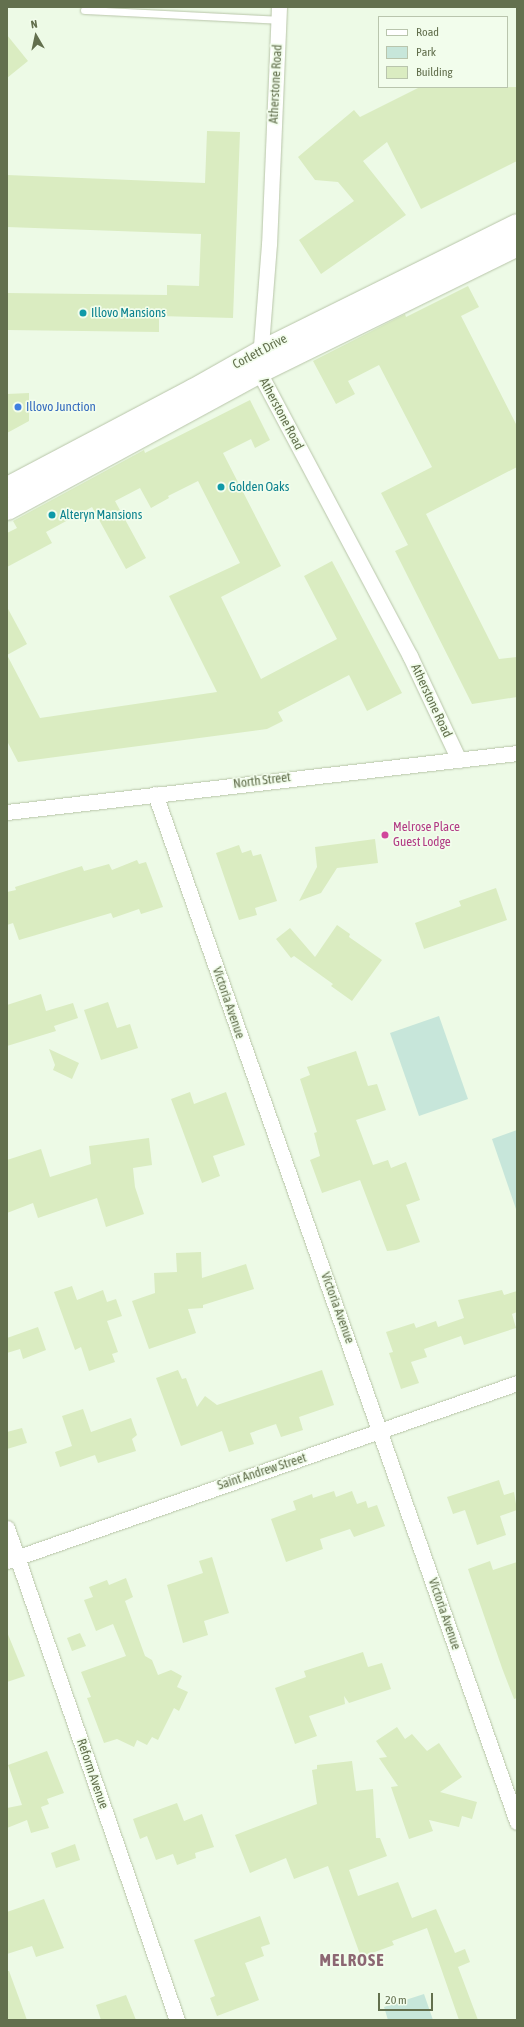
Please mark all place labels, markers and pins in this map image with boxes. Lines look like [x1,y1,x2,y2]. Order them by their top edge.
place label: Illovo Mansions [91,305,166,321]
marker: Illovo Mansions [78,308,88,318]
place label: Illovo Junction [26,399,96,415]
marker: Illovo Junction [13,402,23,412]
place label: Golden Oaks [229,479,289,495]
marker: Golden Oaks [216,482,226,492]
place label: Alteryn Mansions [60,507,142,523]
marker: Alteryn Mansions [47,510,57,520]
place label: Melrose Place Guest Lodge [393,820,460,851]
marker: Melrose Place Guest Lodge [380,830,390,840]

